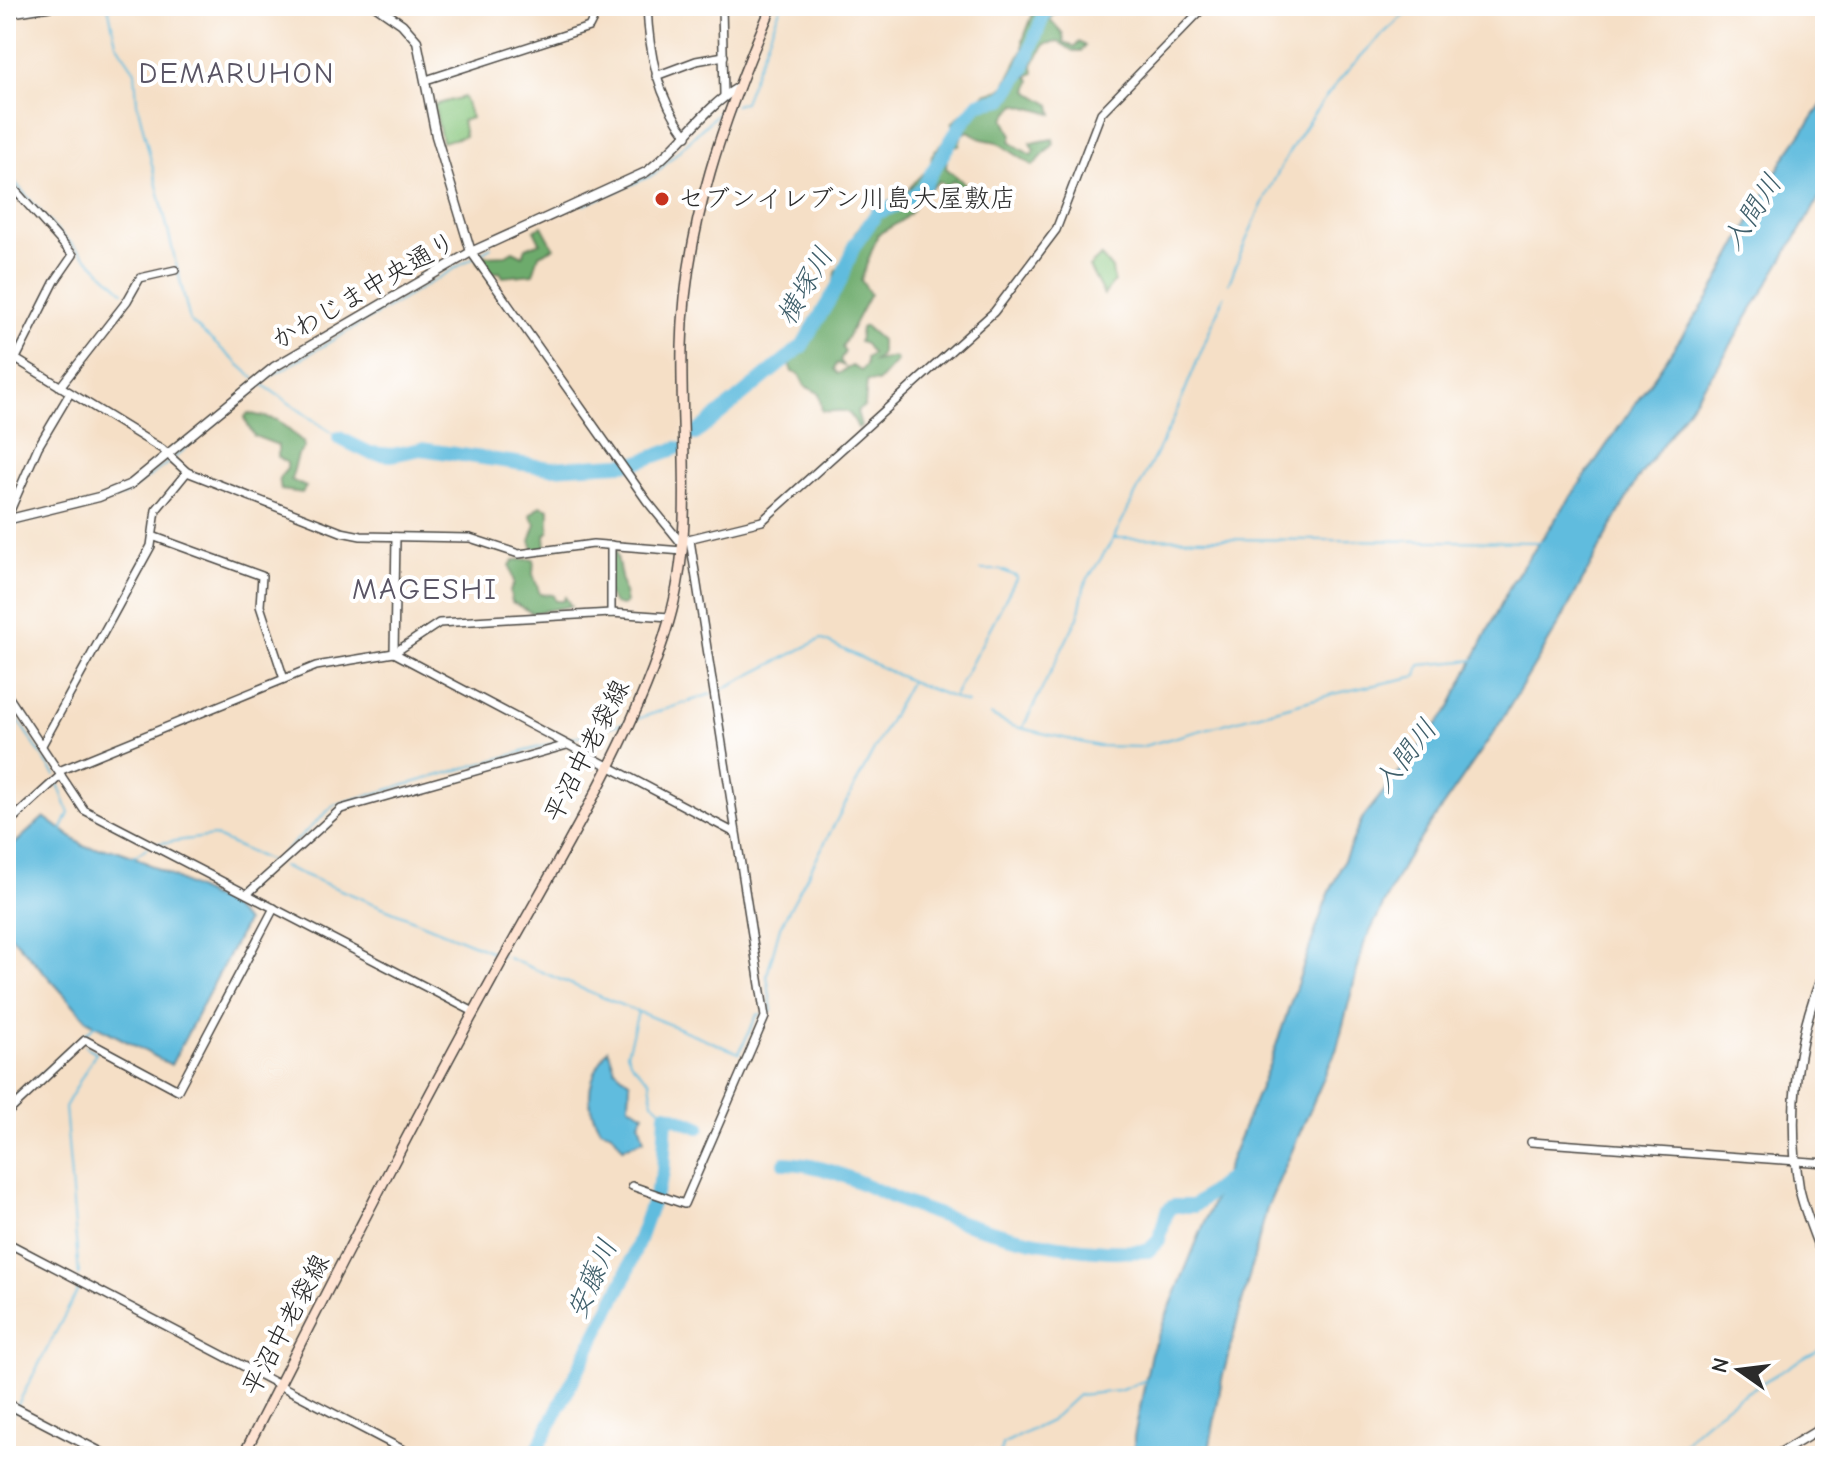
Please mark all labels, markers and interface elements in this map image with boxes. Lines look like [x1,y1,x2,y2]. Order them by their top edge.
district label: DEMARUHON [139,56,335,91]
water label: 入間川 [1716,168,1788,256]
place label: セブンイレブン川島大屋敷店 [678,184,1016,214]
marker: セブンイレブン川島大屋敷店 [653,190,671,208]
street label: かわじま中央通り [266,226,462,356]
water label: 横塚川 [770,242,840,330]
district label: MAGESHI [352,572,498,607]
street label: 平沼中老袋線 [538,675,636,827]
water label: 入間川 [1367,713,1443,799]
water label: 安藤川 [560,1234,624,1324]
street label: 平沼中老袋線 [236,1249,336,1401]
north arrow [1699,1330,1779,1410]
text: N [1706,1355,1735,1376]

